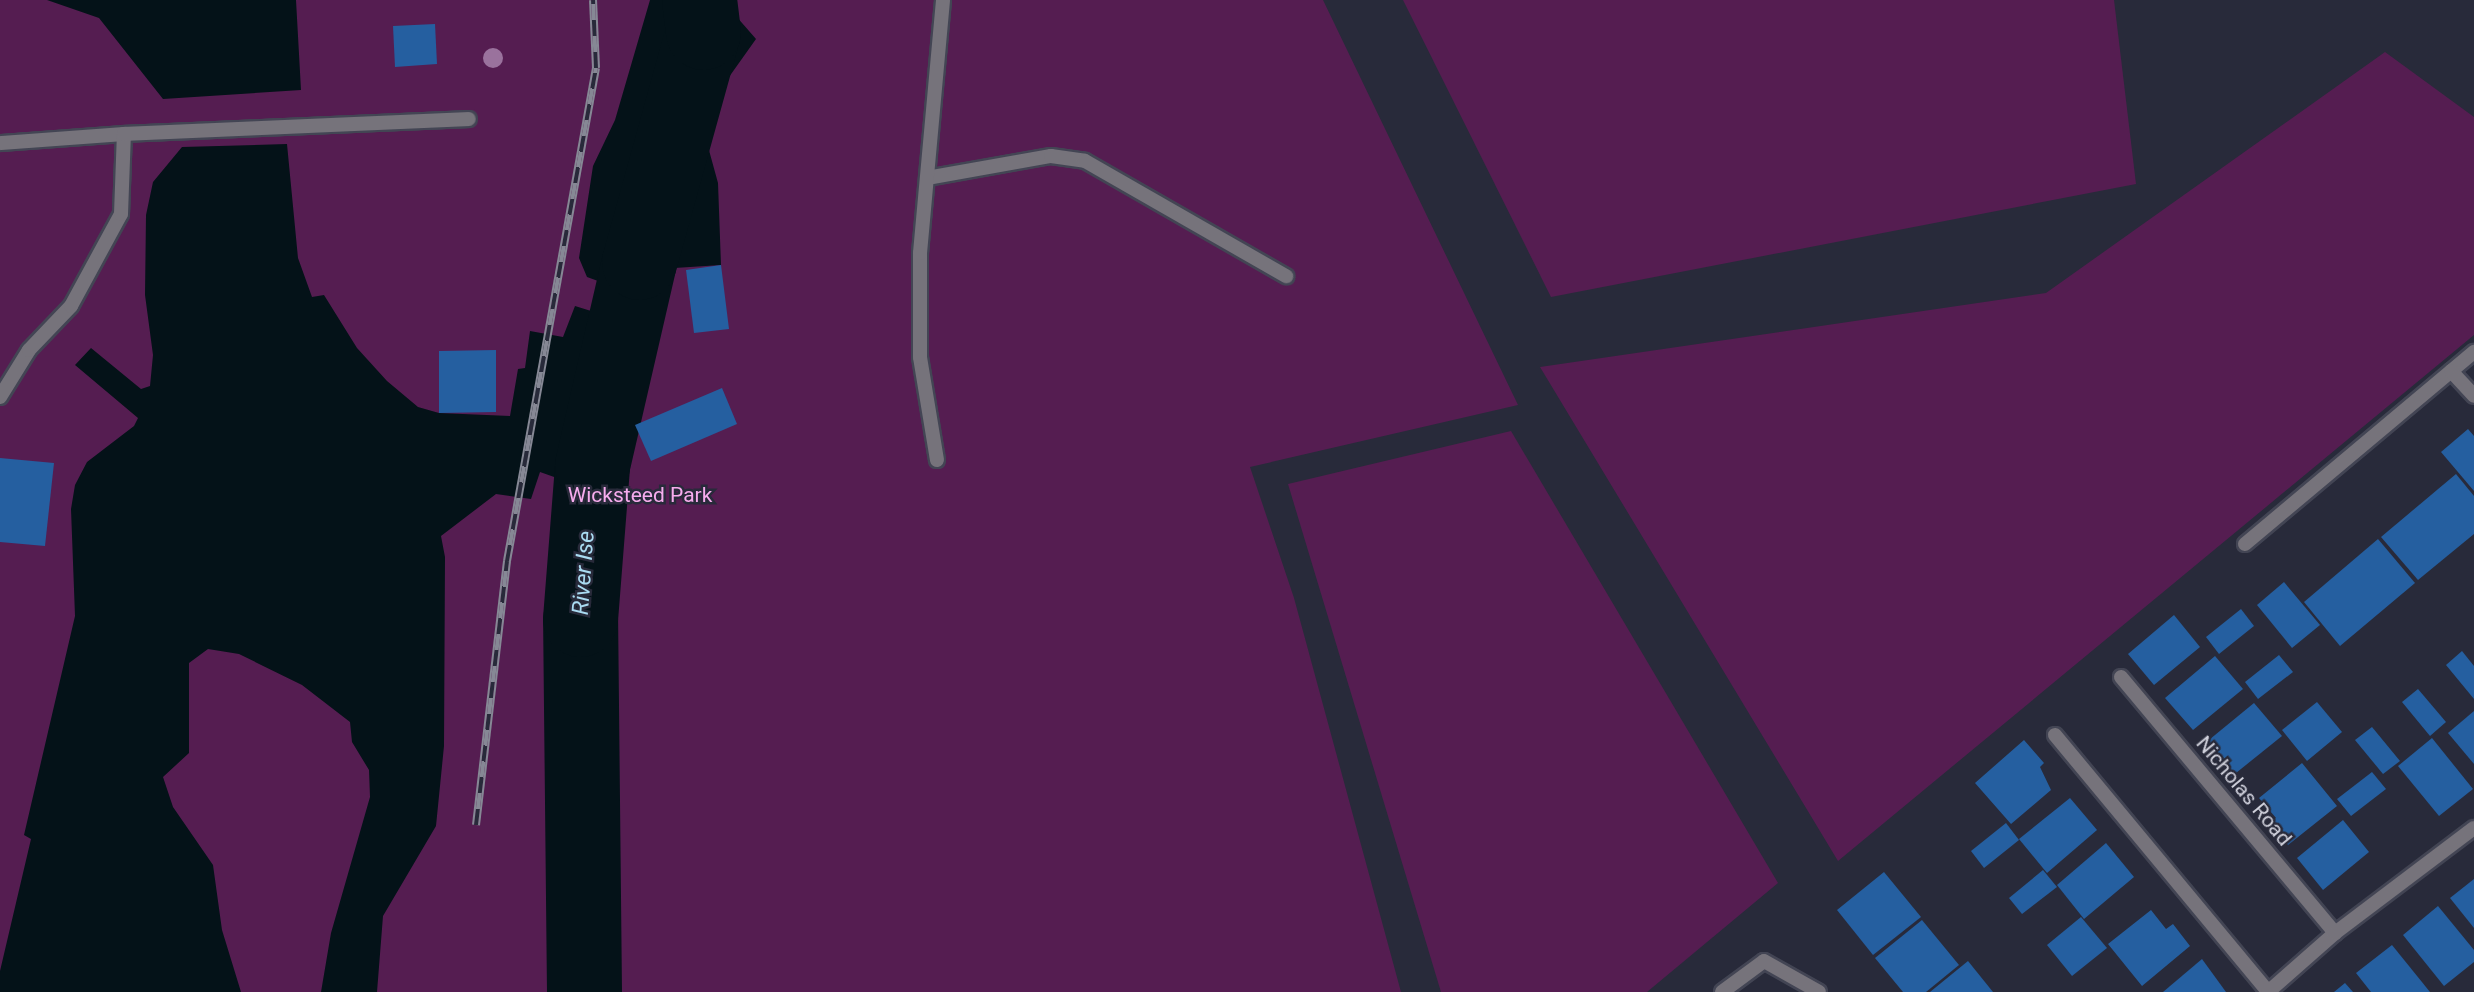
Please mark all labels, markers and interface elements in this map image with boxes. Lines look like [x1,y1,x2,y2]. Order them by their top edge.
park label: Wicksteed Park [568,482,712,508]
water label: River Ise [567,530,601,616]
street label: Nicholas Road [2191,731,2297,851]

